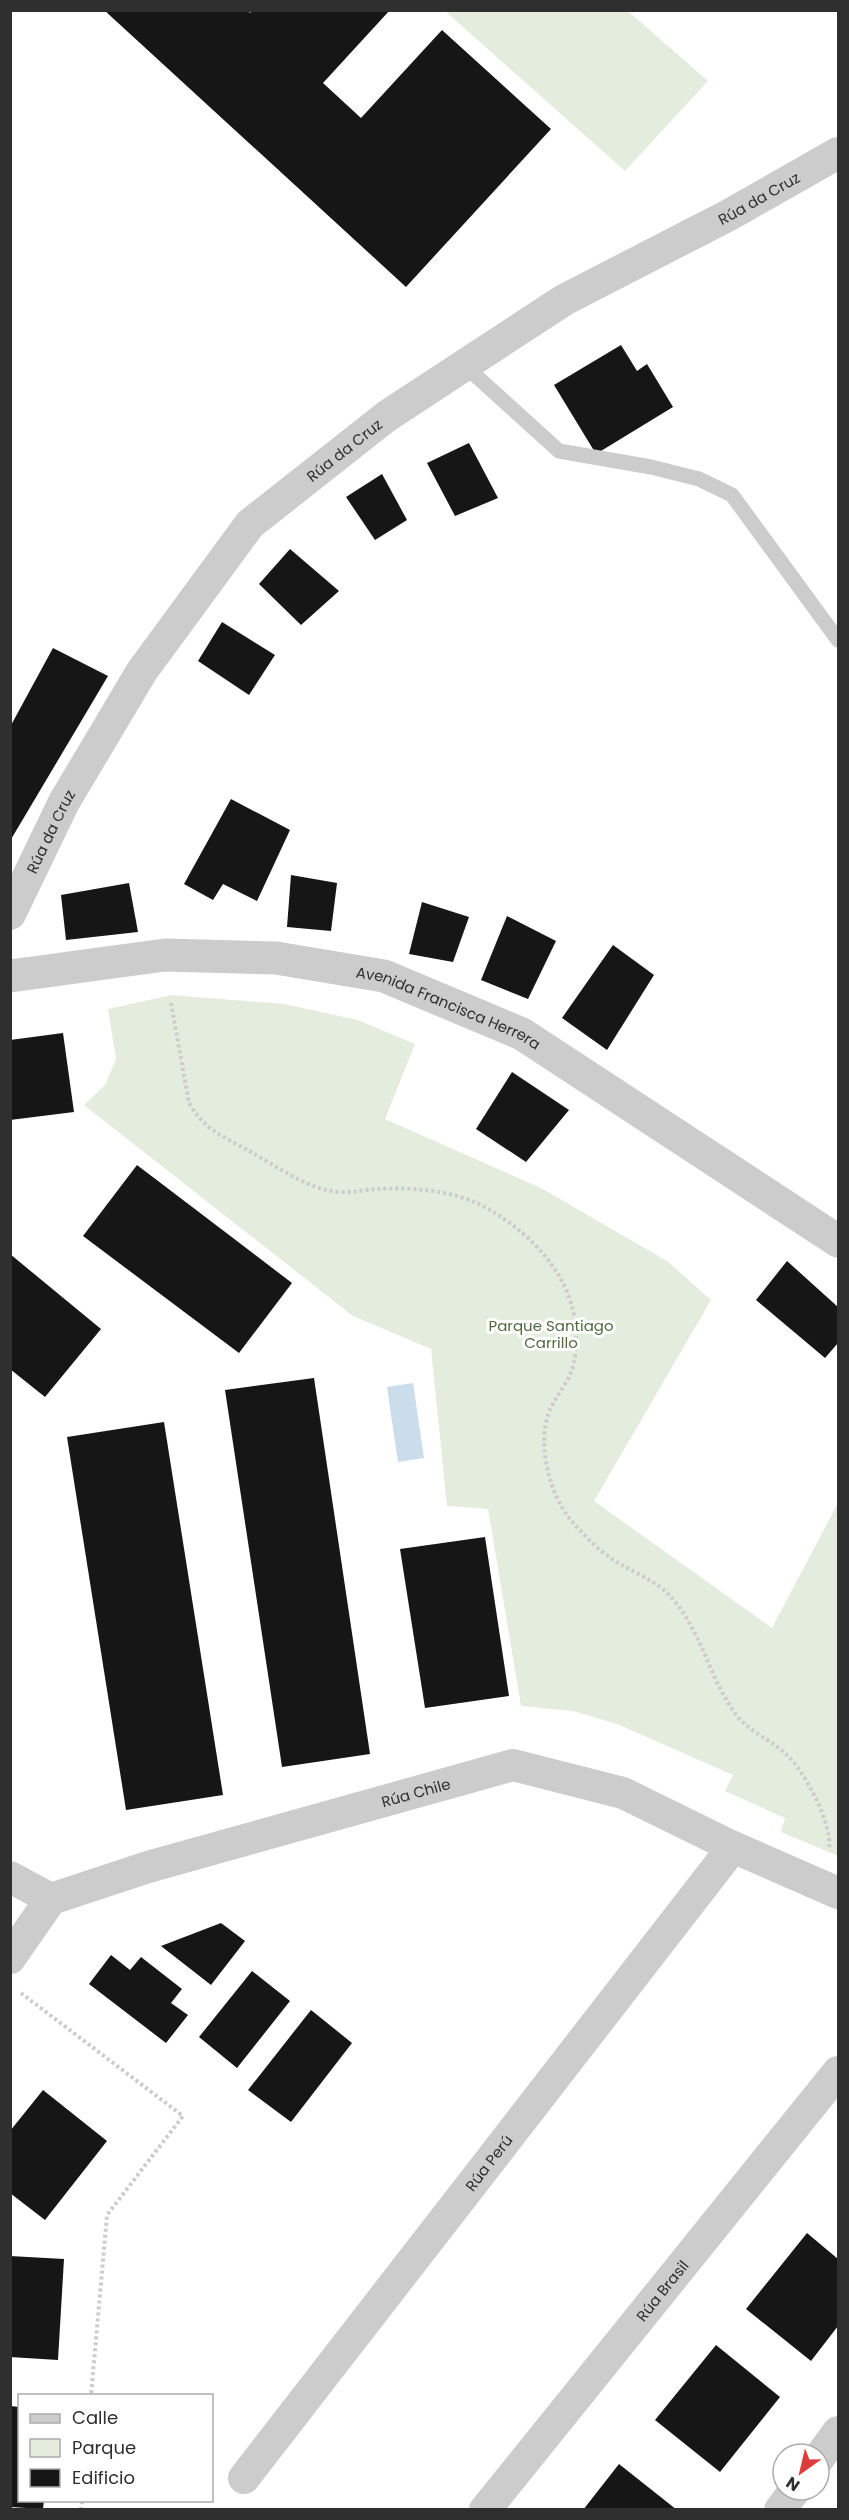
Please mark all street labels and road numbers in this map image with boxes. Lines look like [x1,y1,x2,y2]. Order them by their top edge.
street label: Rúa da Cruz [714,166,803,230]
street label: Rúa da Cruz [302,413,386,486]
street label: Rúa da Cruz [21,785,80,877]
street label: Avenida Francisca Herrera [355,961,545,1054]
street label: Rúa Chile [379,1773,453,1812]
street label: Rúa Perú [460,2130,517,2195]
street label: Rúa Brasil [631,2255,693,2325]

